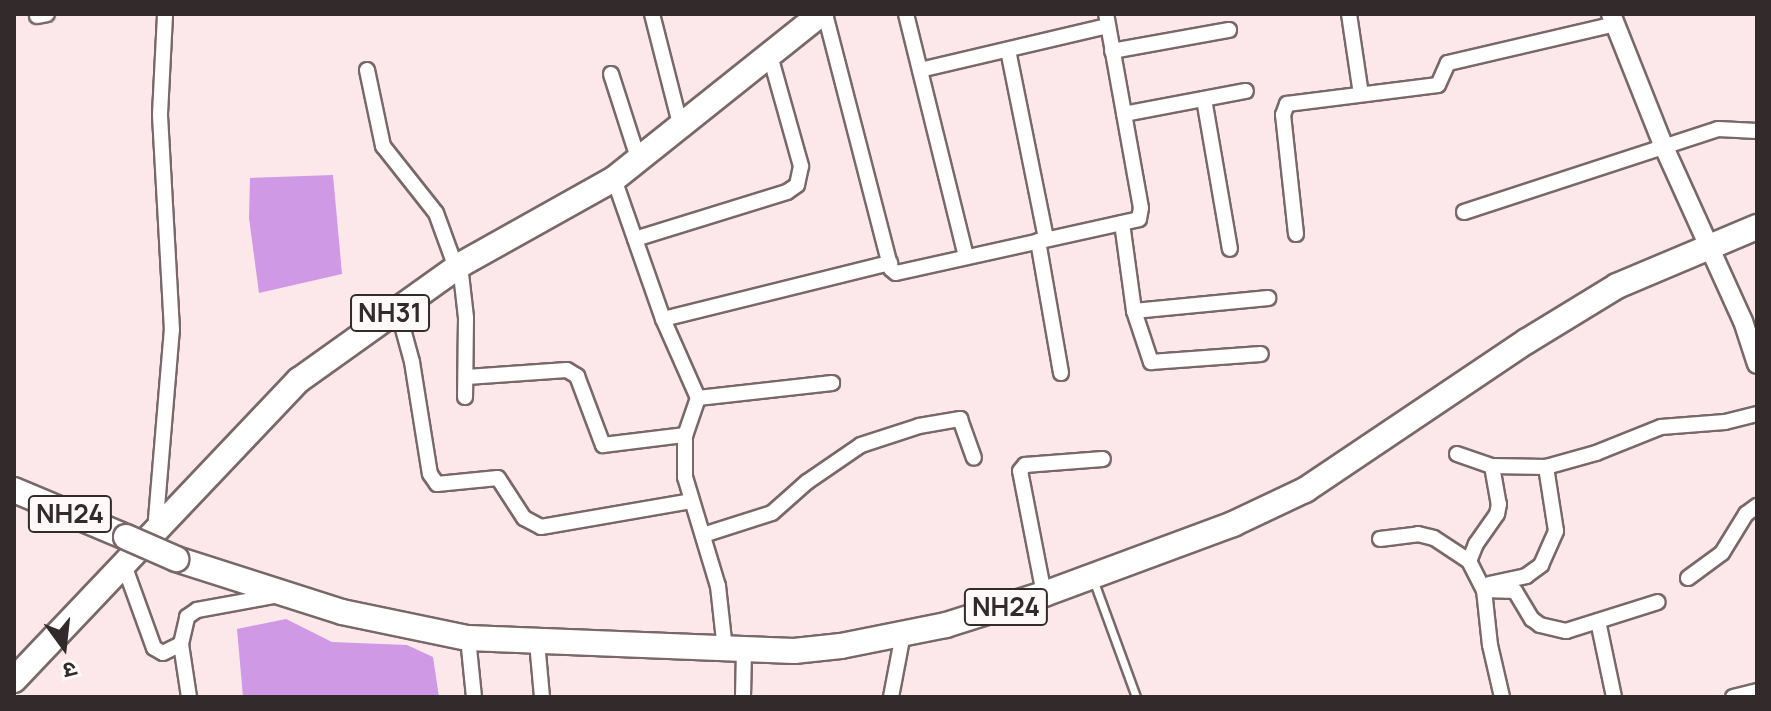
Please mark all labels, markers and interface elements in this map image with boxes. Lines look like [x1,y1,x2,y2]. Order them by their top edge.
road number: NH31 [350,291,430,335]
road number: NH24 [26,492,114,536]
road number: NH24 [962,585,1050,629]
north arrow [24,607,104,687]
text: उ [60,654,80,686]

